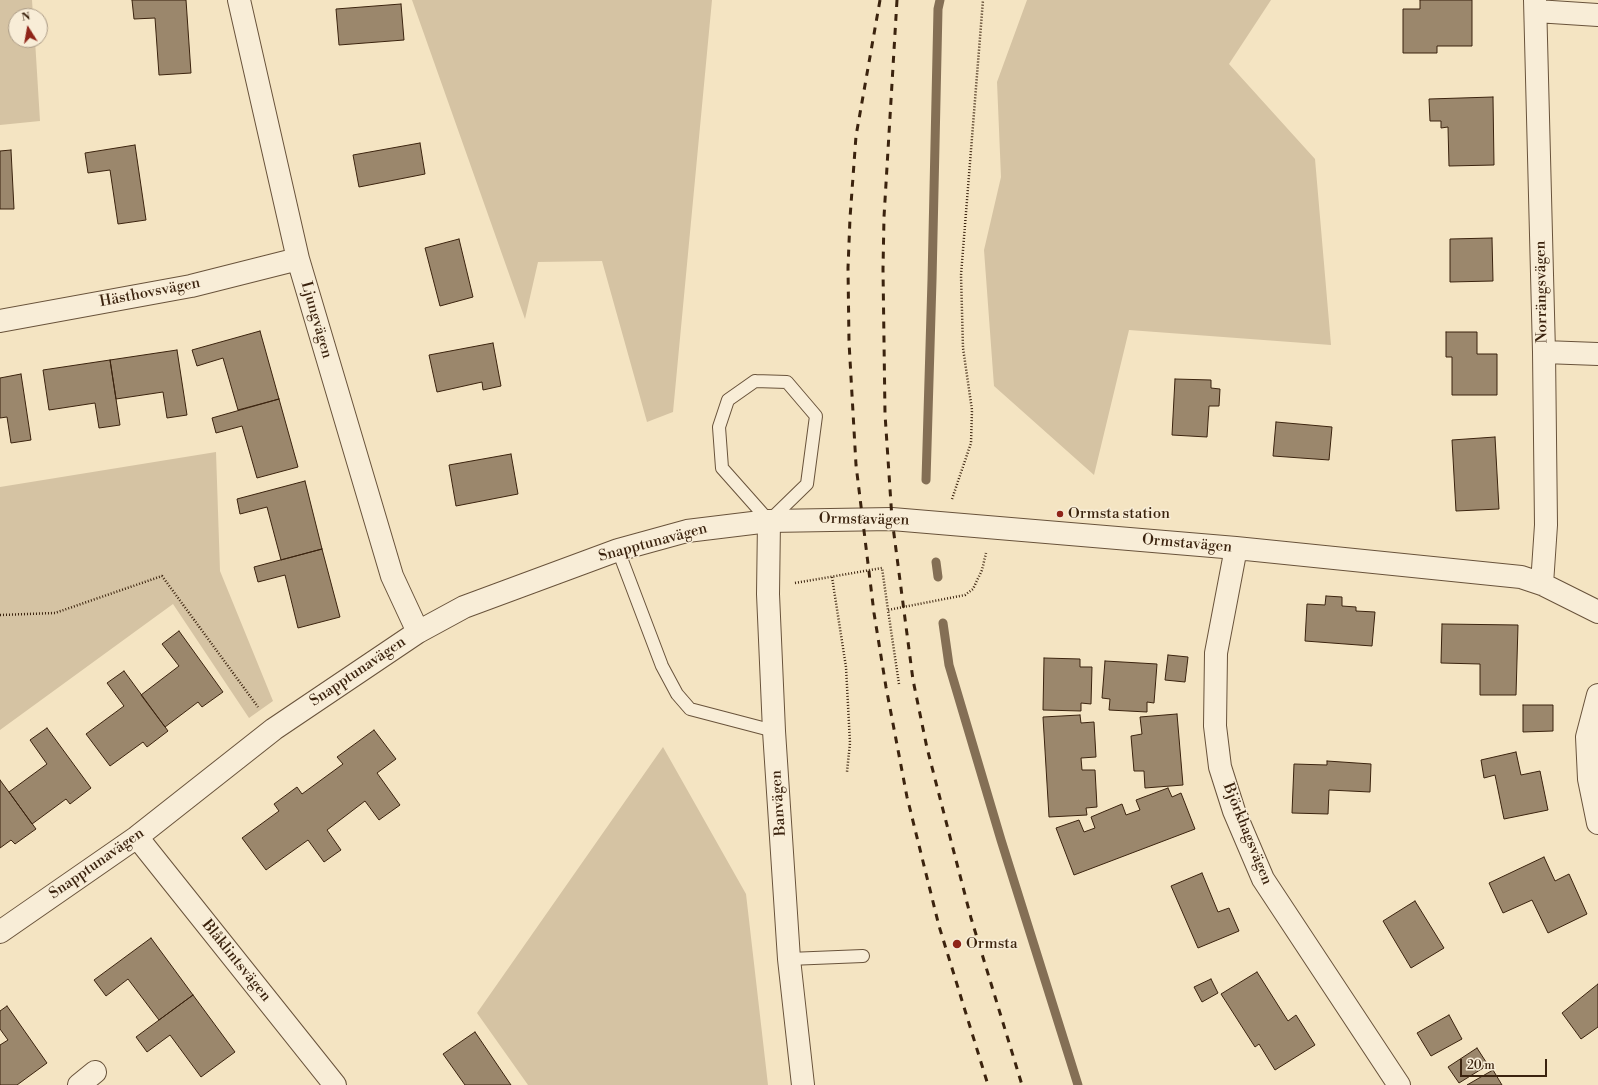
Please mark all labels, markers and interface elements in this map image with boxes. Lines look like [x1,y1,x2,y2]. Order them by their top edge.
north arrow [8,8,48,48]
text: N [20,10,32,25]
street label: Norrängsvägen [1532,240,1552,344]
street label: Hästhovsvägen [98,274,202,312]
street label: Ljungvägen [296,279,336,361]
place label: Ormsta station [1068,505,1170,523]
marker: Ormsta station [1055,509,1065,519]
street label: Ormstavägen [819,510,909,530]
street label: Snapptunavägen [597,520,709,566]
street label: Ormstavägen [1141,531,1233,557]
street label: Snapptunavägen [307,633,409,711]
street label: Banvägen [768,769,790,837]
street label: Björkhagsvägen [1218,780,1276,888]
street label: Snapptunavägen [46,825,148,903]
street label: Blåklintsvägen [198,916,274,1006]
place label: Ormsta [966,935,1017,953]
marker: Ormsta [951,938,963,950]
scale bar [1462,1051,1549,1077]
text: 20 m [1467,1058,1495,1073]

